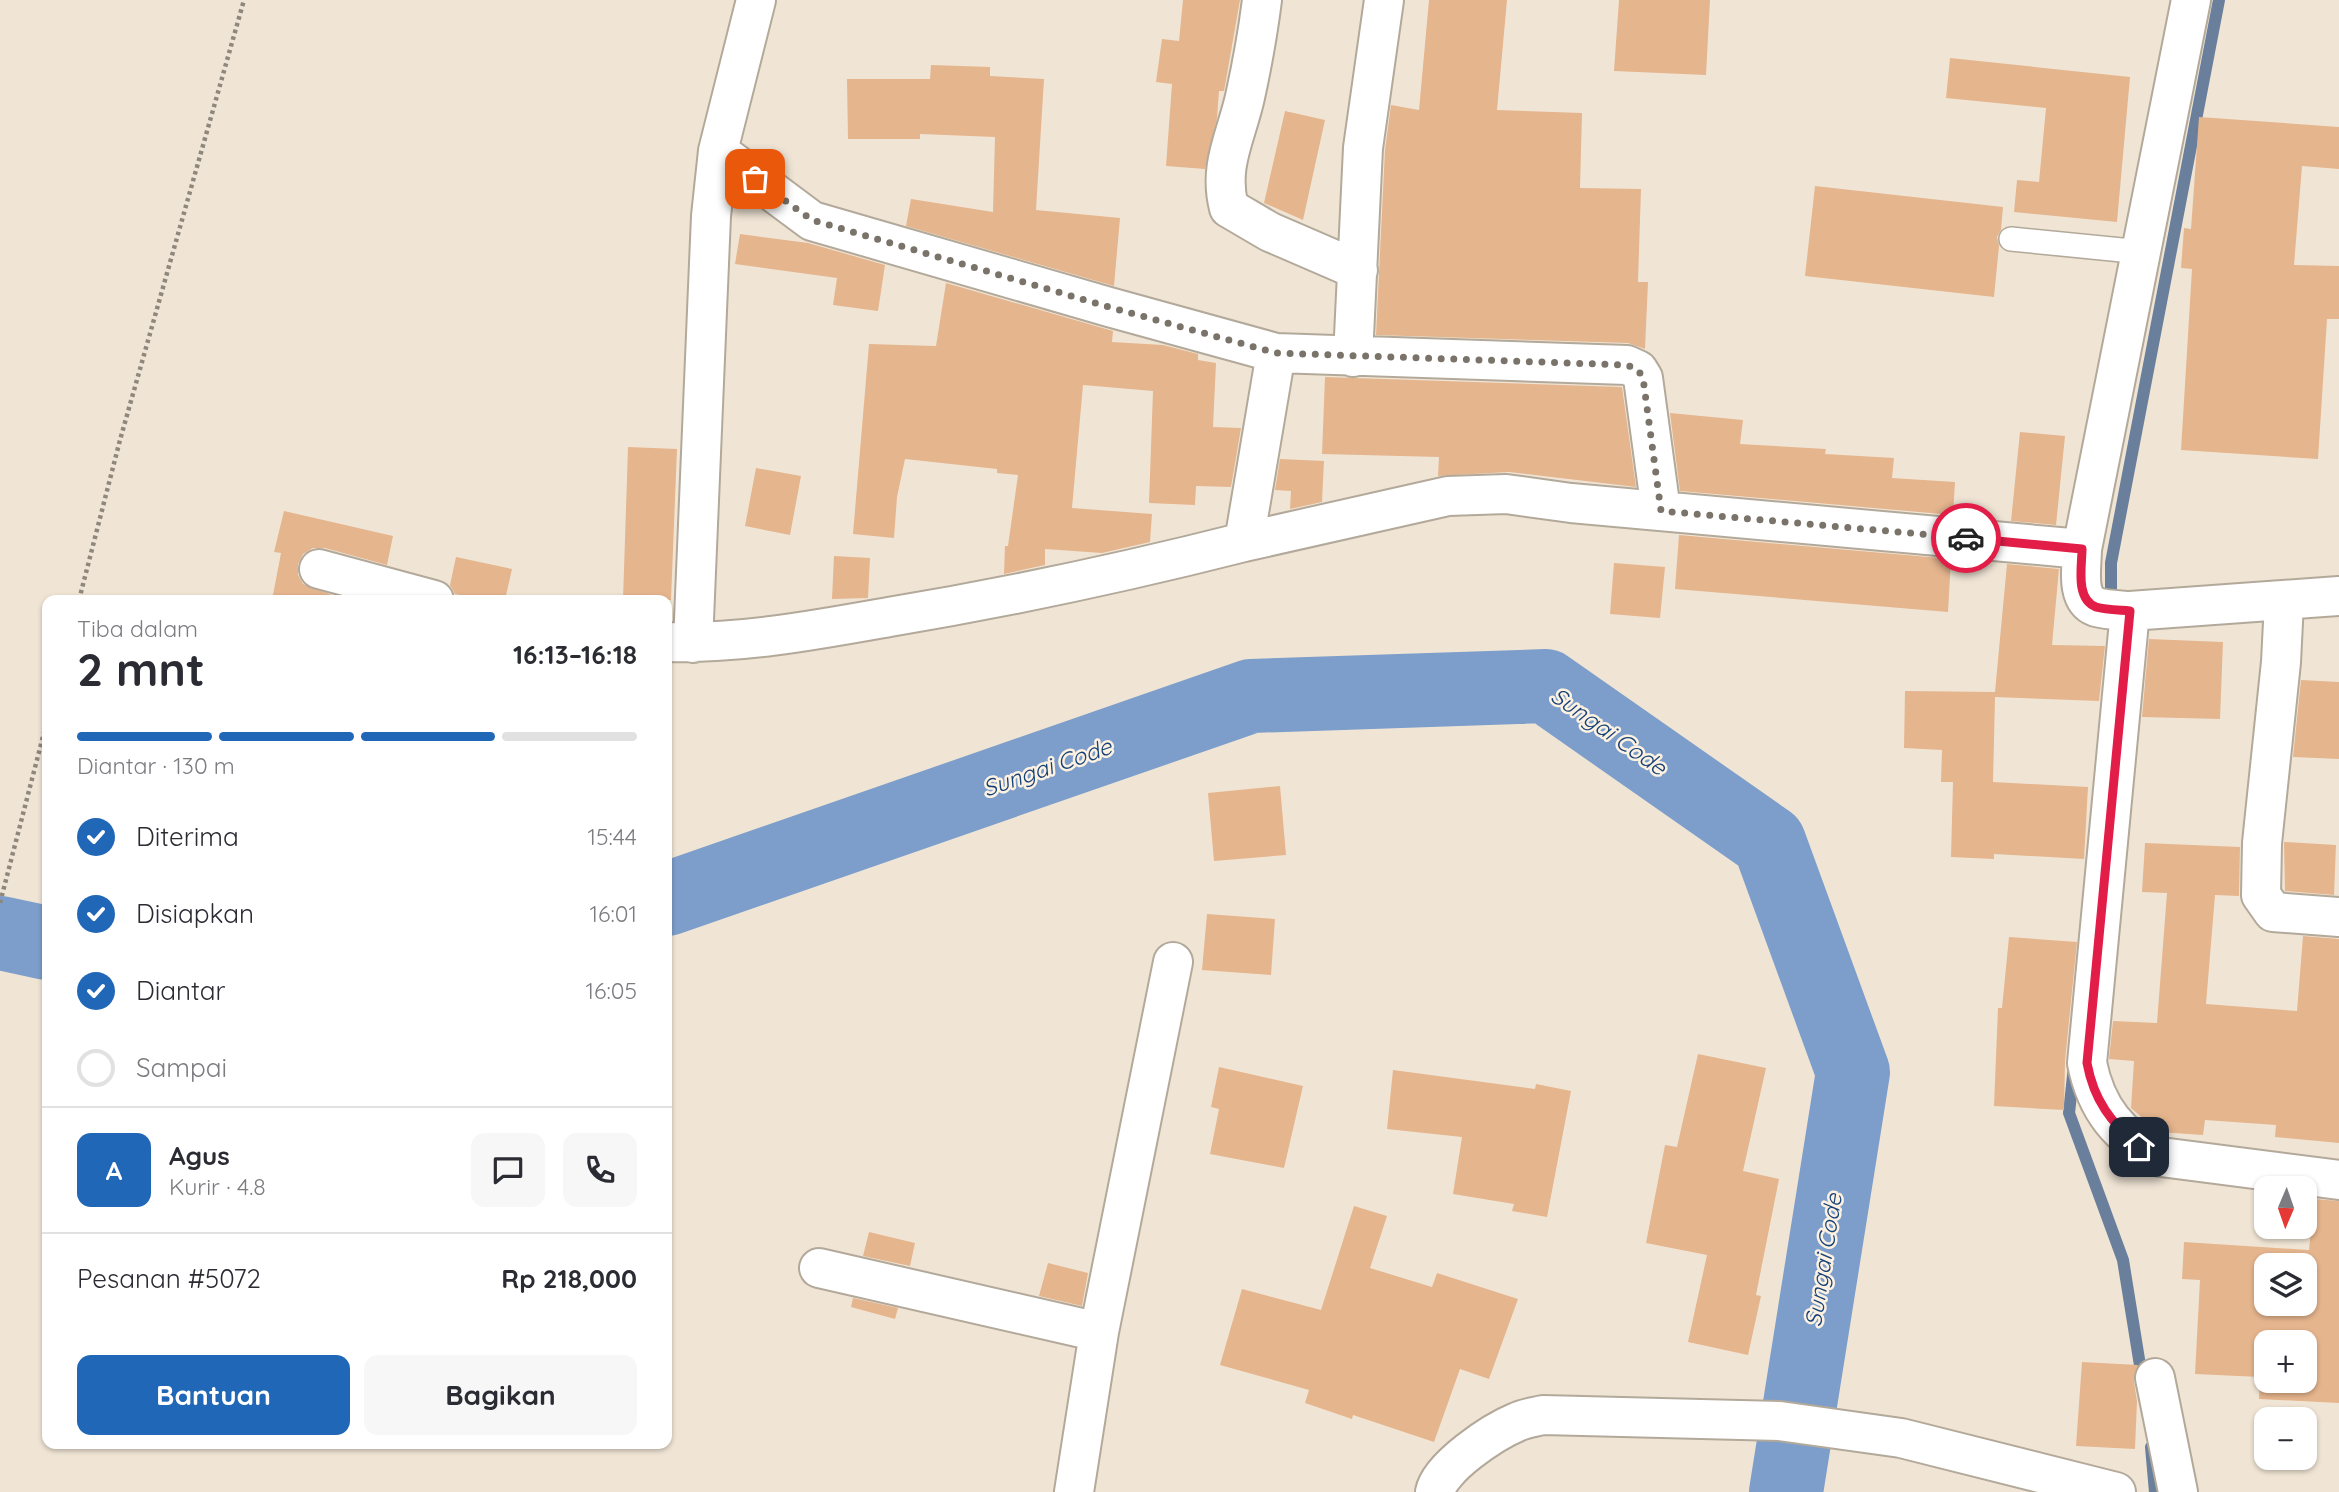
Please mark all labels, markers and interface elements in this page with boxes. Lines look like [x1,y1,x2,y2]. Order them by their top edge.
pin [725,149,785,209]
icon: bag [736,160,774,198]
courier [1931,503,2001,573]
icon: car [1947,519,1985,557]
text: Tiba dalam [77,614,198,643]
text: 16:13–16:18 [513,638,637,671]
text: 2 mnt [77,640,205,698]
water label: Sungai Code [1546,681,1673,782]
water label: Sungai Code [979,731,1116,803]
text: Diantar · 130 m [77,751,235,780]
icon: check [77,818,115,856]
text: Diterima [136,820,239,853]
text: 15:44 [587,822,637,851]
icon: check [77,895,115,933]
text: Disiapkan [136,897,254,930]
text: 16:01 [590,899,637,928]
icon: check [77,972,115,1010]
text: Diantar [136,974,226,1007]
text: 16:05 [586,976,637,1005]
text: Sampai [136,1051,227,1084]
pin [2109,1117,2169,1177]
icon: home [2120,1128,2158,1166]
button: chat [471,1133,545,1207]
button: phone [563,1133,637,1207]
text: Agus [169,1139,230,1172]
text: A [106,1154,122,1187]
text: Kurir · 4.8 [169,1172,266,1201]
north arrow [2254,1176,2317,1239]
map controls [2254,1176,2317,1470]
water label: Sungai Code [1798,1190,1848,1329]
button: layers [2254,1253,2317,1316]
text: Pesanan #5072 [77,1262,261,1295]
text: Rp 218,000 [501,1262,637,1295]
button: + [2254,1330,2317,1393]
button: Bantuan [77,1355,350,1435]
button: Bagikan [364,1355,637,1435]
button: − [2254,1407,2317,1470]

